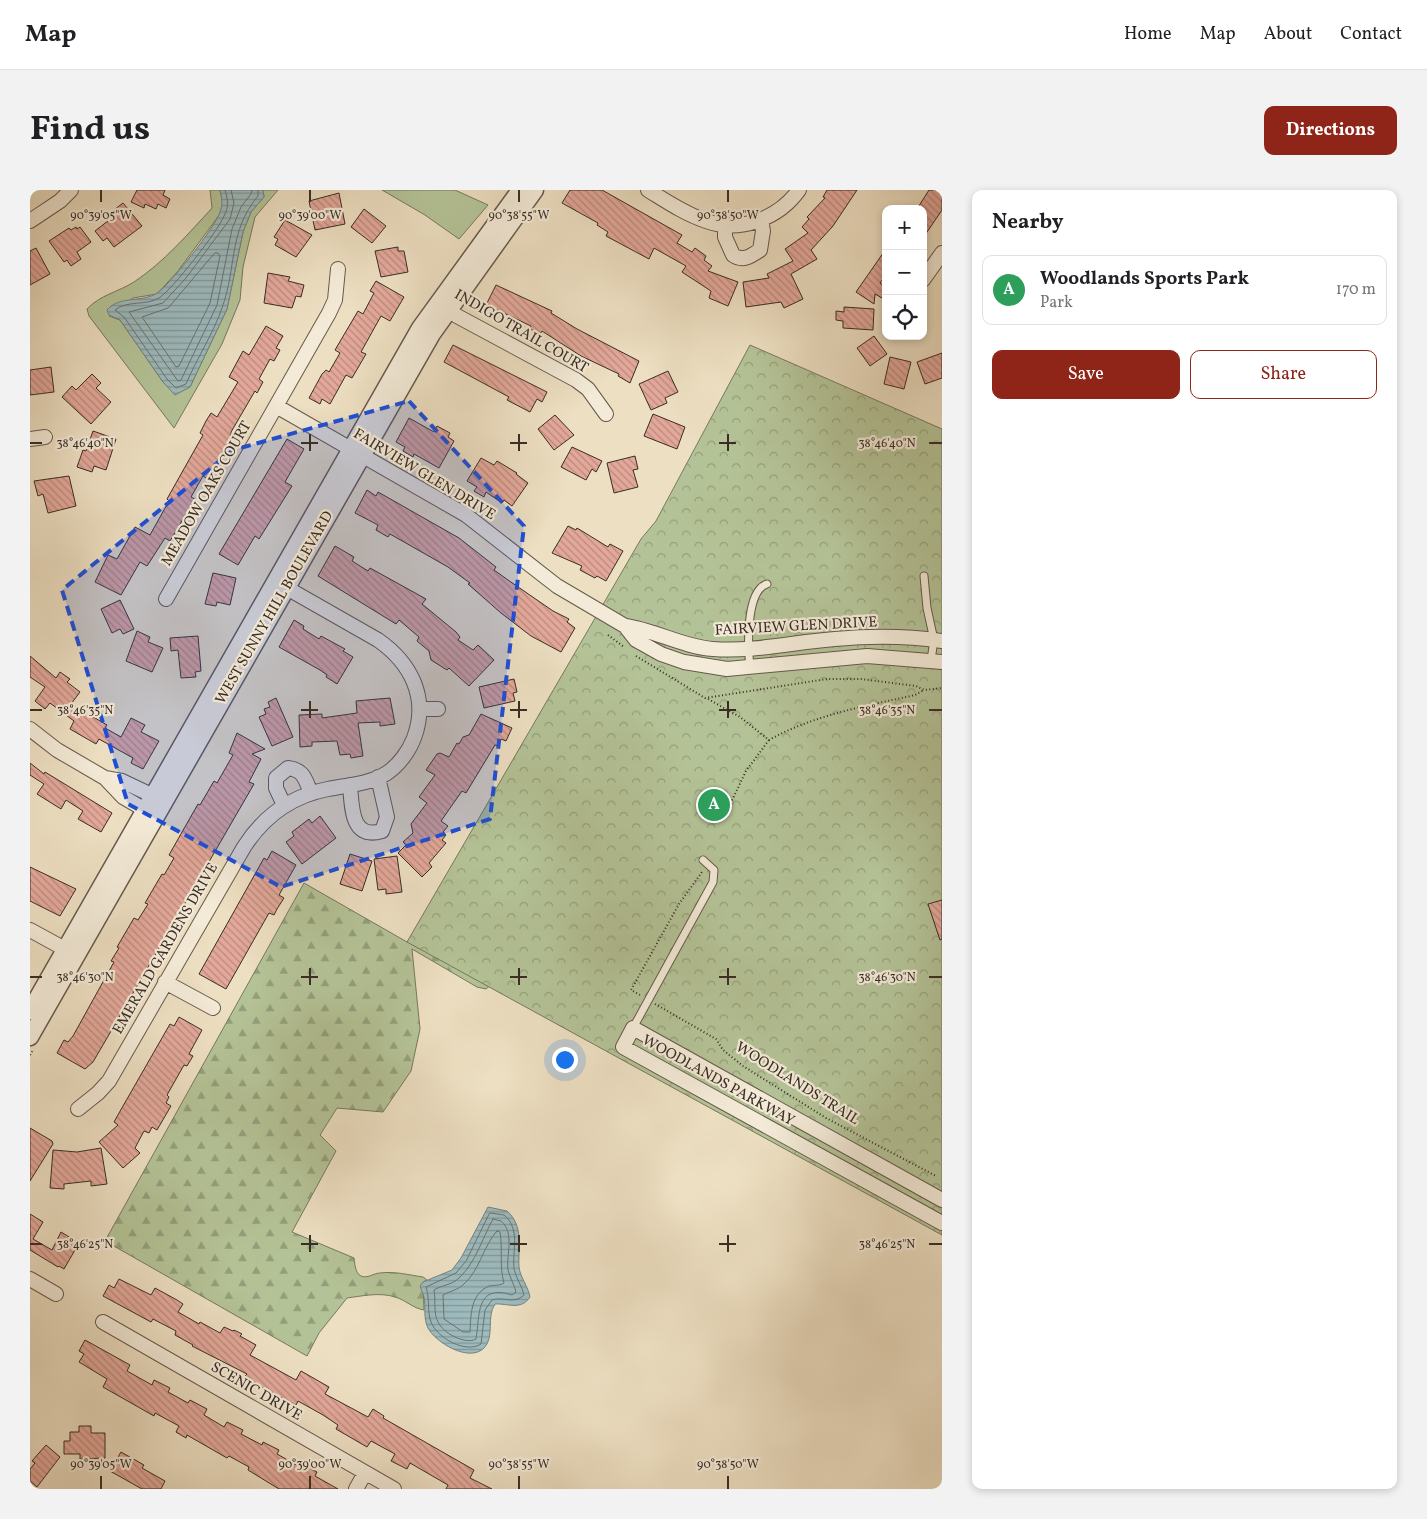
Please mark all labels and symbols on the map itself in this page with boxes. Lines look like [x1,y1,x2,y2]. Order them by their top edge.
text: 90°39'05"W [70,208,132,224]
text: 90°39'00"W [278,208,342,224]
text: 90°38'55"W [489,208,549,224]
text: 90°38'50"W [697,208,759,224]
street label: INDIGO TRAIL COURT [450,285,592,379]
street label: MEADOW OAKS COURT [157,418,257,570]
street label: FAIRVIEW GLEN DRIVE [349,424,499,526]
text: 38°46'40"N [56,436,114,452]
text: 38°46'40"N [858,436,916,452]
street label: WEST SUNNY HILL BOULEVARD [211,508,339,708]
street label: FAIRVIEW GLEN DRIVE [714,612,878,642]
text: 38°46'35"N [57,703,113,719]
text: 38°46'35"N [859,703,915,719]
pin: A [698,786,730,824]
street label: EMERALD GARDENS DRIVE [108,859,224,1039]
text: 38°46'30"N [56,970,114,986]
text: 38°46'30"N [858,970,916,986]
street label: WOODLANDS PARKWAY [638,1030,798,1132]
street label: WOODLANDS TRAIL [731,1037,863,1131]
your location [552,1047,578,1073]
text: 38°46'25"N [57,1237,113,1253]
text: 38°46'25"N [859,1237,915,1253]
street label: SCENIC DRIVE [207,1357,305,1427]
text: 90°39'05"W [70,1457,132,1473]
text: 90°39'00"W [278,1457,342,1473]
text: 90°38'55"W [489,1457,549,1473]
text: 90°38'50"W [697,1457,759,1473]

